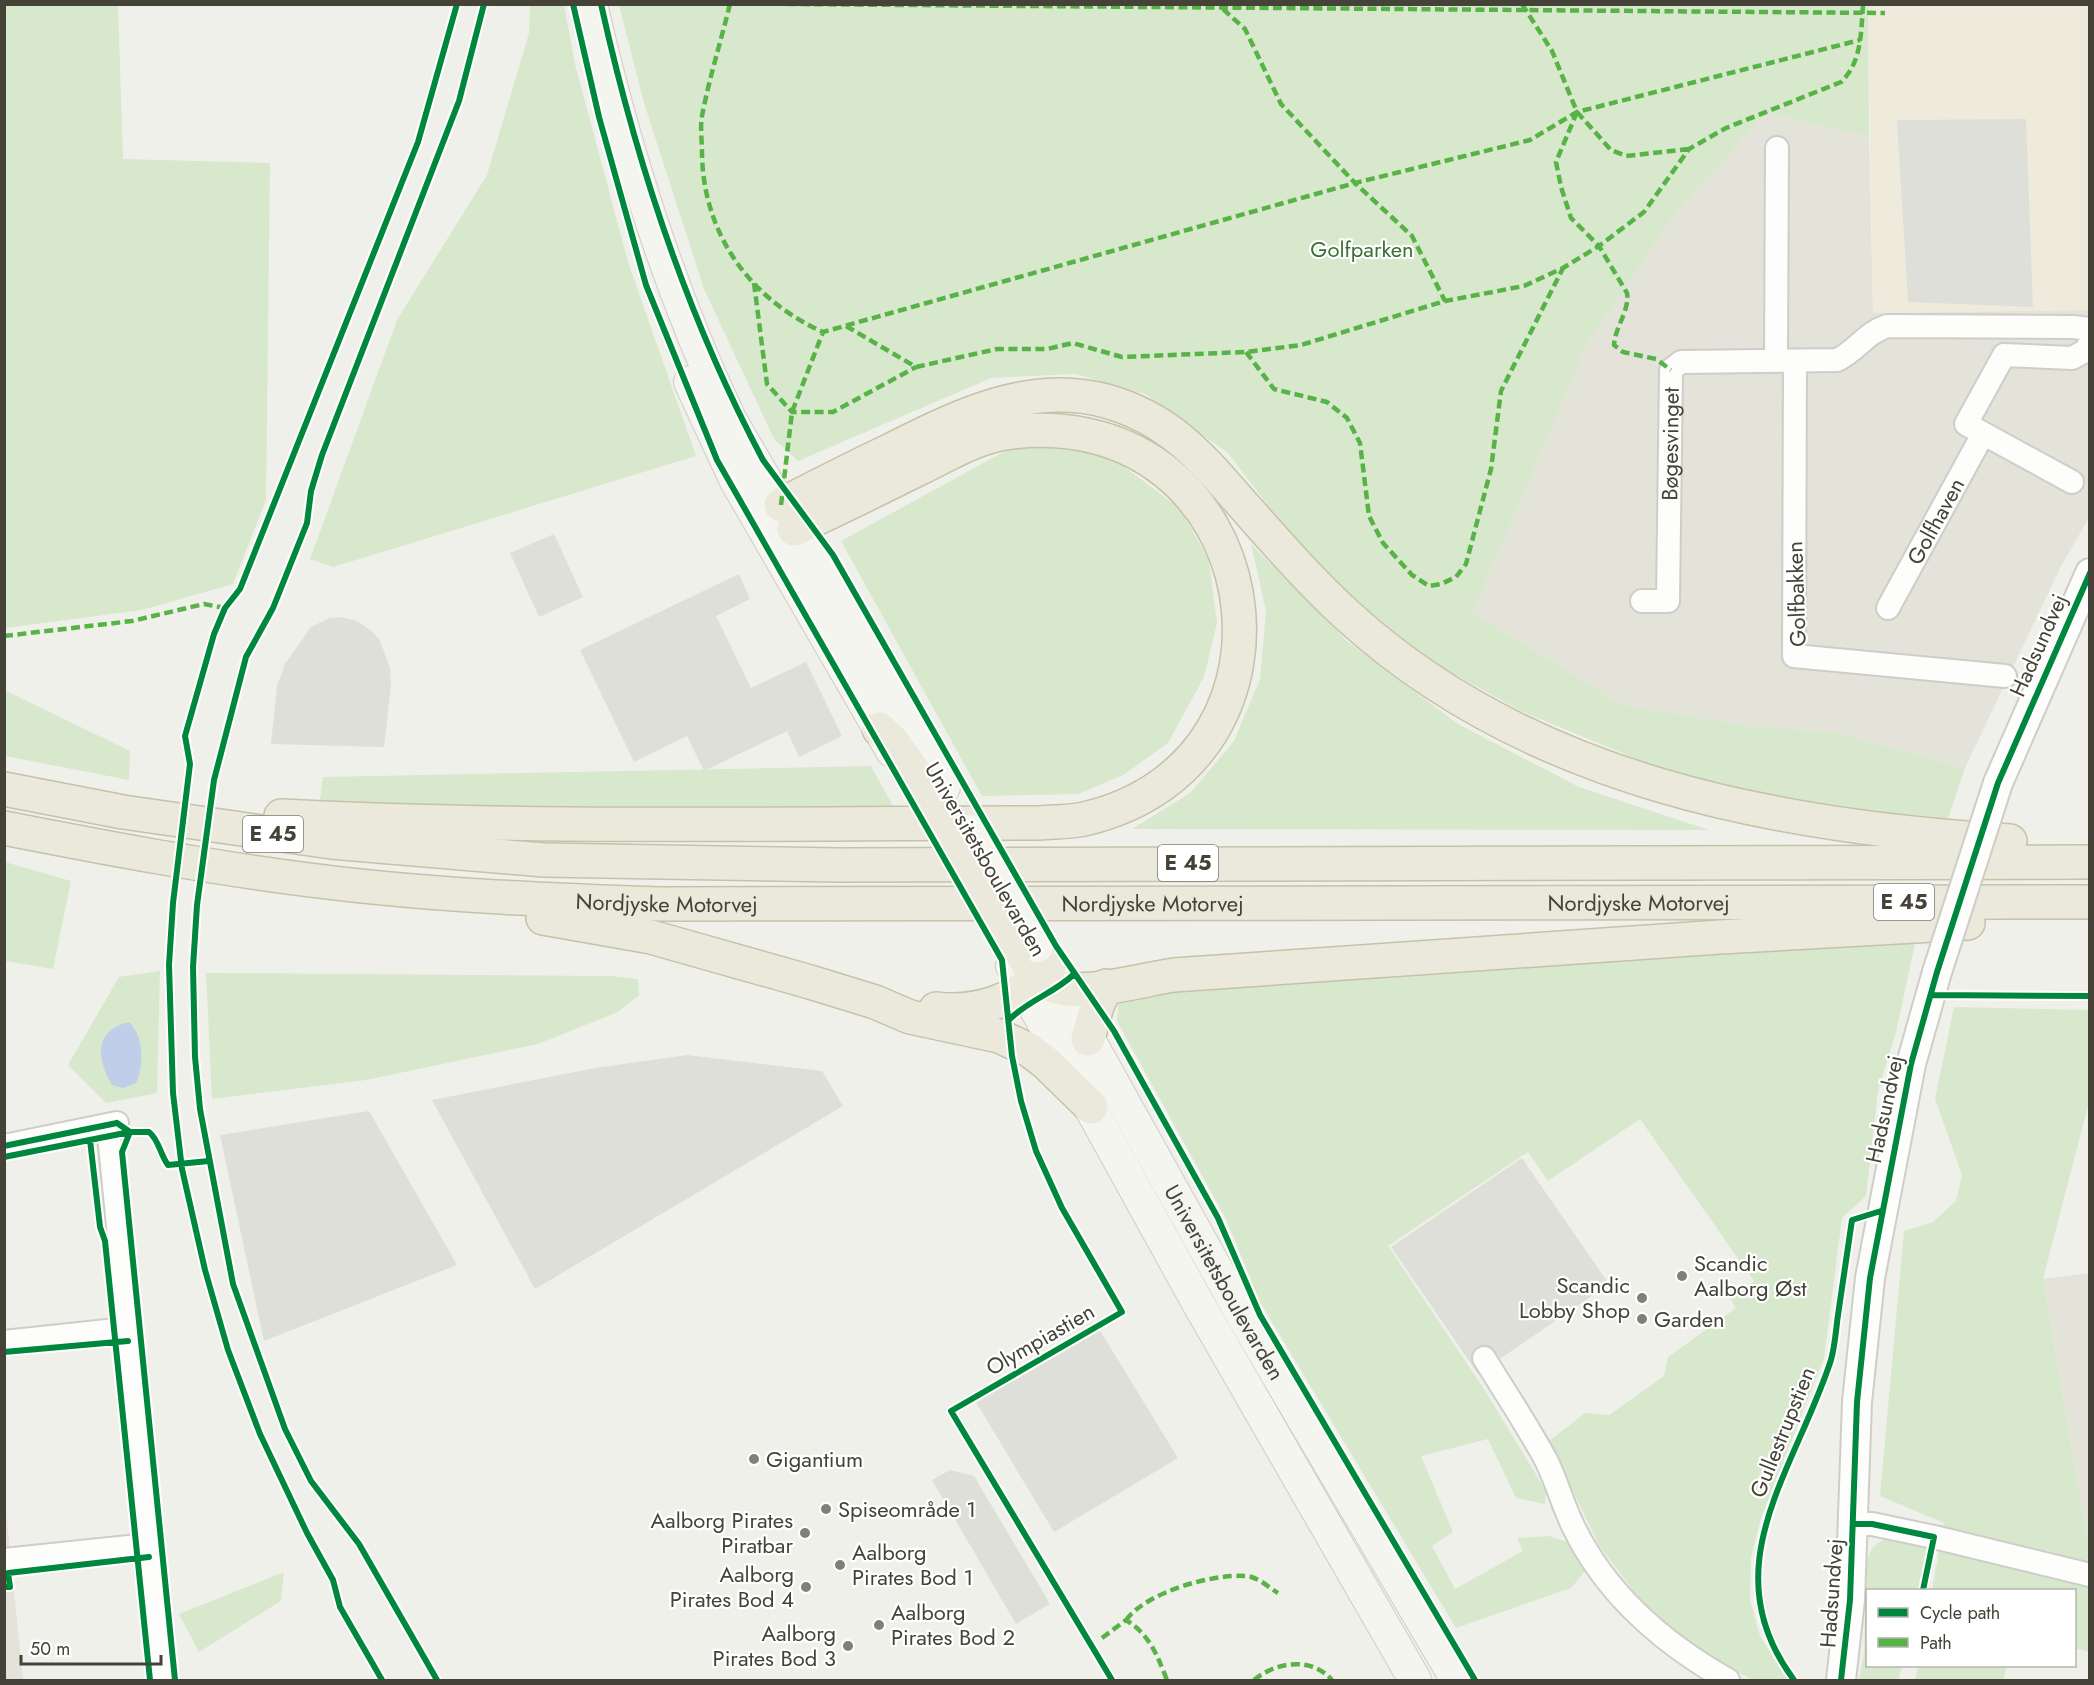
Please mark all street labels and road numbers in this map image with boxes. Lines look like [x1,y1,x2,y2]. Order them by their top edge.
street label: Bøgesvinget [1653,387,1687,501]
street label: Golfhaven [1899,472,1972,570]
street label: Golfbakken [1778,541,1814,647]
street label: Hadsundvej [2001,588,2075,702]
street label: Universitetsboulevarden [917,756,1055,962]
road number: E 45 [243,816,303,852]
road number: E 45 [1158,845,1218,881]
road number: E 45 [1874,884,1934,920]
street label: Nordjyske Motorvej [575,885,758,920]
street label: Nordjyske Motorvej [1062,887,1244,919]
street label: Nordjyske Motorvej [1548,887,1730,919]
street label: Hadsundvej [1857,1052,1911,1166]
street label: Universitetsboulevarden [1156,1179,1293,1386]
street label: Olympiastien [980,1295,1100,1383]
street label: Gullestrupstien [1741,1362,1823,1502]
street label: Hadsundvej [1811,1537,1851,1649]

